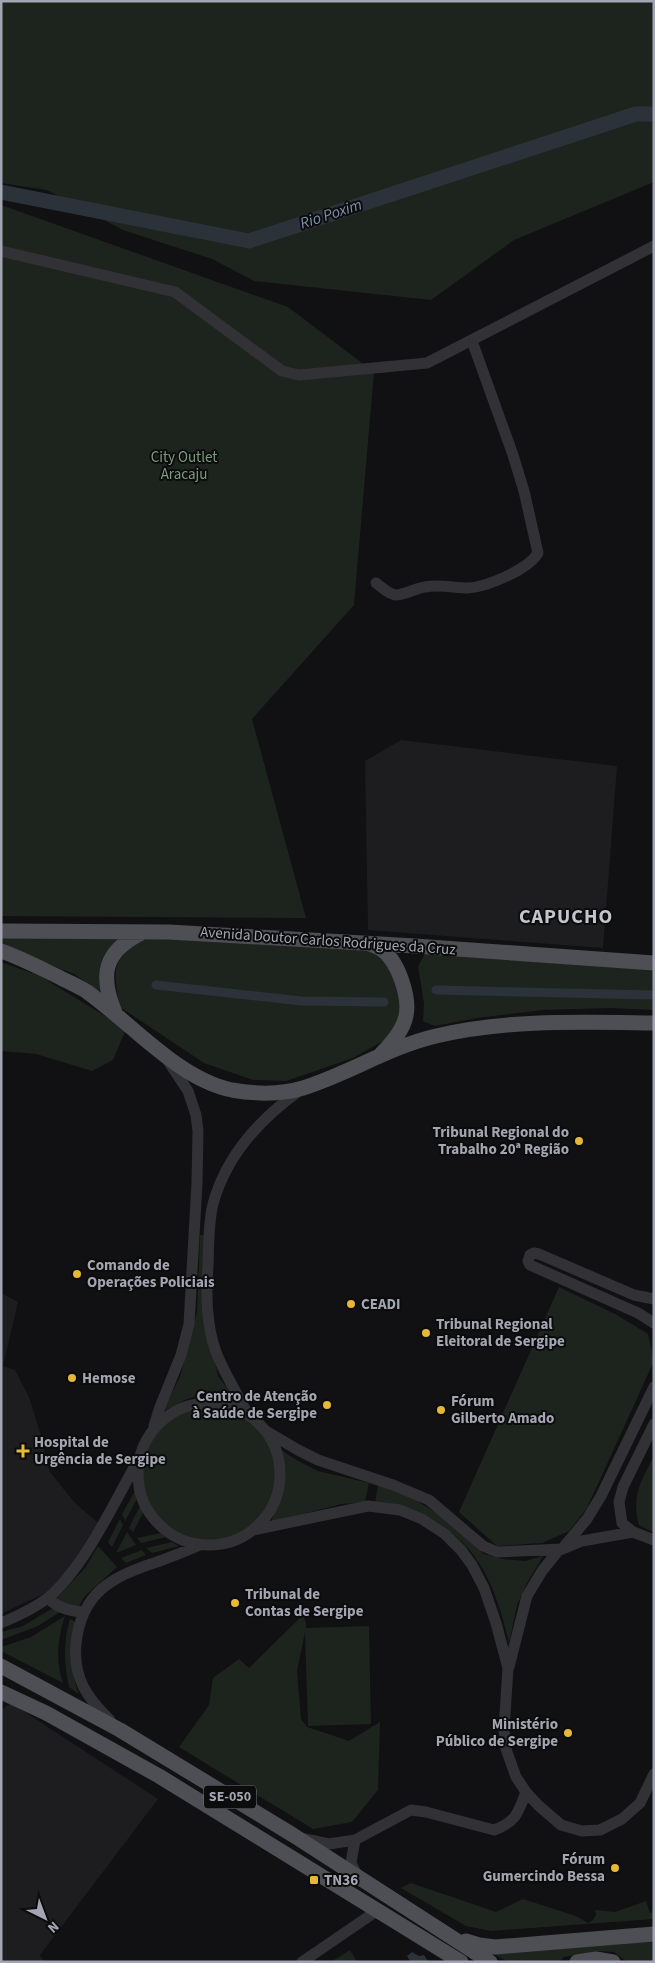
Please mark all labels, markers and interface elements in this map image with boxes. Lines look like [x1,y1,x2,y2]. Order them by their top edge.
water label: Rio Poxim [297,194,365,234]
park label: City Outlet Aracaju [151,447,217,485]
district label: CAPUCHO [519,903,613,931]
street label: Avenida Doutor Carlos Rodrigues da Cruz [200,922,456,960]
place label: Tribunal Regional do Trabalho 20ª Região [432,1122,569,1160]
marker: Tribunal Regional do Trabalho 20ª Região [573,1135,585,1147]
place label: Comando de Operações Policiais [87,1255,215,1293]
marker: Comando de Operações Policiais [71,1268,83,1280]
place label: CEADI [361,1294,401,1315]
marker: CEADI [345,1298,357,1310]
place label: Tribunal Regional Eleitoral de Sergipe [436,1314,565,1352]
marker: Tribunal Regional Eleitoral de Sergipe [420,1327,432,1339]
place label: Hemose [82,1368,136,1389]
marker: Hemose [66,1372,78,1384]
place label: Centro de Atenção à Saúde de Sergipe [192,1386,317,1424]
place label: Fórum Gilberto Amado [451,1391,554,1429]
marker: Centro de Atenção à Saúde de Sergipe [321,1399,333,1411]
marker: Fórum Gilberto Amado [435,1404,447,1416]
place label: Hospital de Urgência de Sergipe [34,1432,166,1470]
marker: Hospital de Urgência de Sergipe [16,1444,30,1458]
place label: Tribunal de Contas de Sergipe [245,1584,364,1622]
marker: Tribunal de Contas de Sergipe [229,1597,241,1609]
place label: Ministério Público de Sergipe [436,1714,558,1752]
marker: Ministério Público de Sergipe [562,1727,574,1739]
road number: SE-050 [204,1785,256,1808]
place label: Fórum Gumercindo Bessa [483,1849,605,1887]
marker: Fórum Gumercindo Bessa [609,1862,621,1874]
place label: TN36 [324,1870,358,1891]
marker: TN36 [308,1874,320,1886]
north arrow [20,1893,70,1943]
text: N [43,1916,63,1937]

